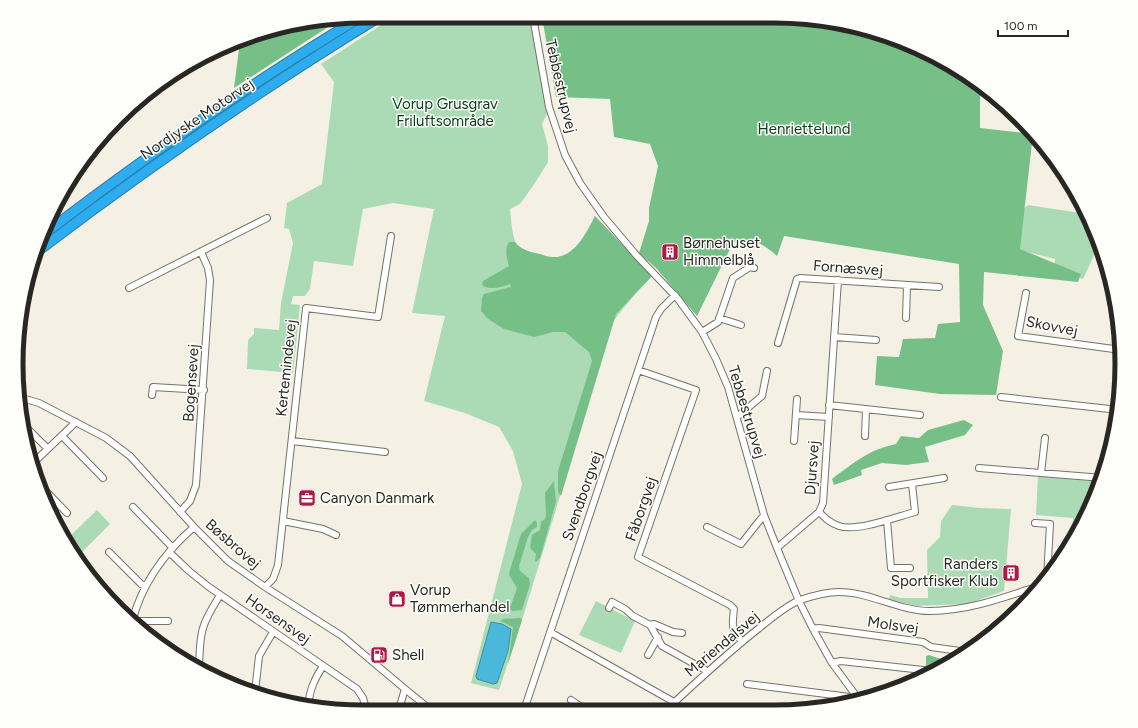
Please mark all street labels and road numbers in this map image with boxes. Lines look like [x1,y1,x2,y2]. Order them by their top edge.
street label: Tebbestrupvej [541,37,581,135]
street label: Nordjyske Motorvej [137,74,257,164]
street label: Fornæsvej [812,257,884,279]
street label: Skovvej [1025,312,1079,340]
street label: Kertemindevej [272,319,300,417]
street label: Bogensevej [179,343,203,423]
street label: Tebbestrupvej [724,363,770,461]
street label: Djursvej [801,440,823,496]
street label: Svendborgvej [558,449,606,543]
street label: Fåborgvej [622,474,660,544]
street label: Bøsbrovej [202,515,264,573]
street label: Horsensvej [242,590,314,648]
street label: Mariendalsvej [681,608,763,680]
street label: Molsvej [866,613,920,637]

